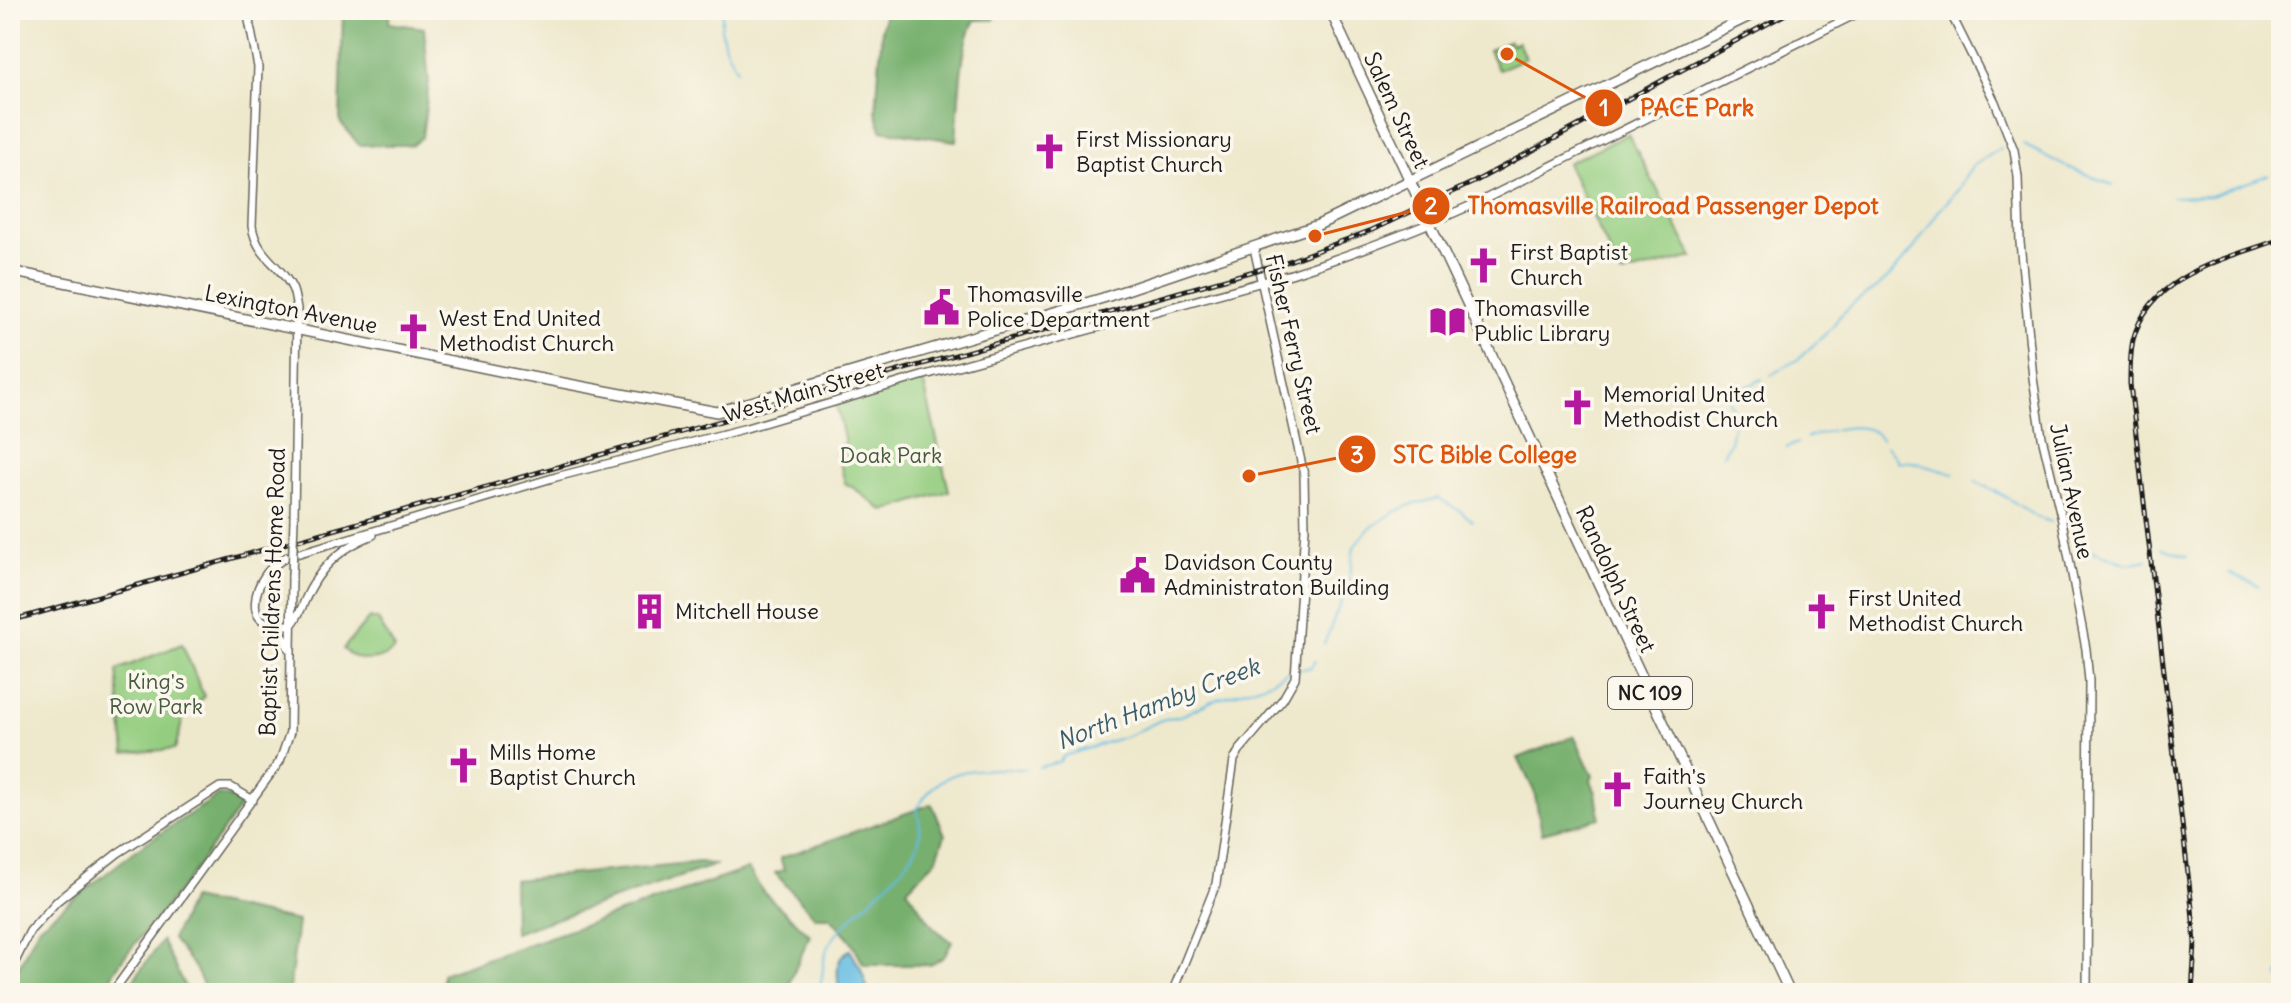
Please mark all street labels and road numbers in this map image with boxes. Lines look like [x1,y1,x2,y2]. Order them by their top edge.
street label: Salem Street [1358,48,1436,172]
street label: Fisher Ferry Street [1260,251,1328,437]
street label: Lexington Avenue [202,279,380,339]
street label: West Main Street [720,356,886,428]
street label: Julian Avenue [2044,421,2100,561]
street label: Baptist Childrens Home Road [253,447,291,737]
street label: Randolph Street [1570,501,1662,657]
road number: NC 109 [1608,677,1692,709]

